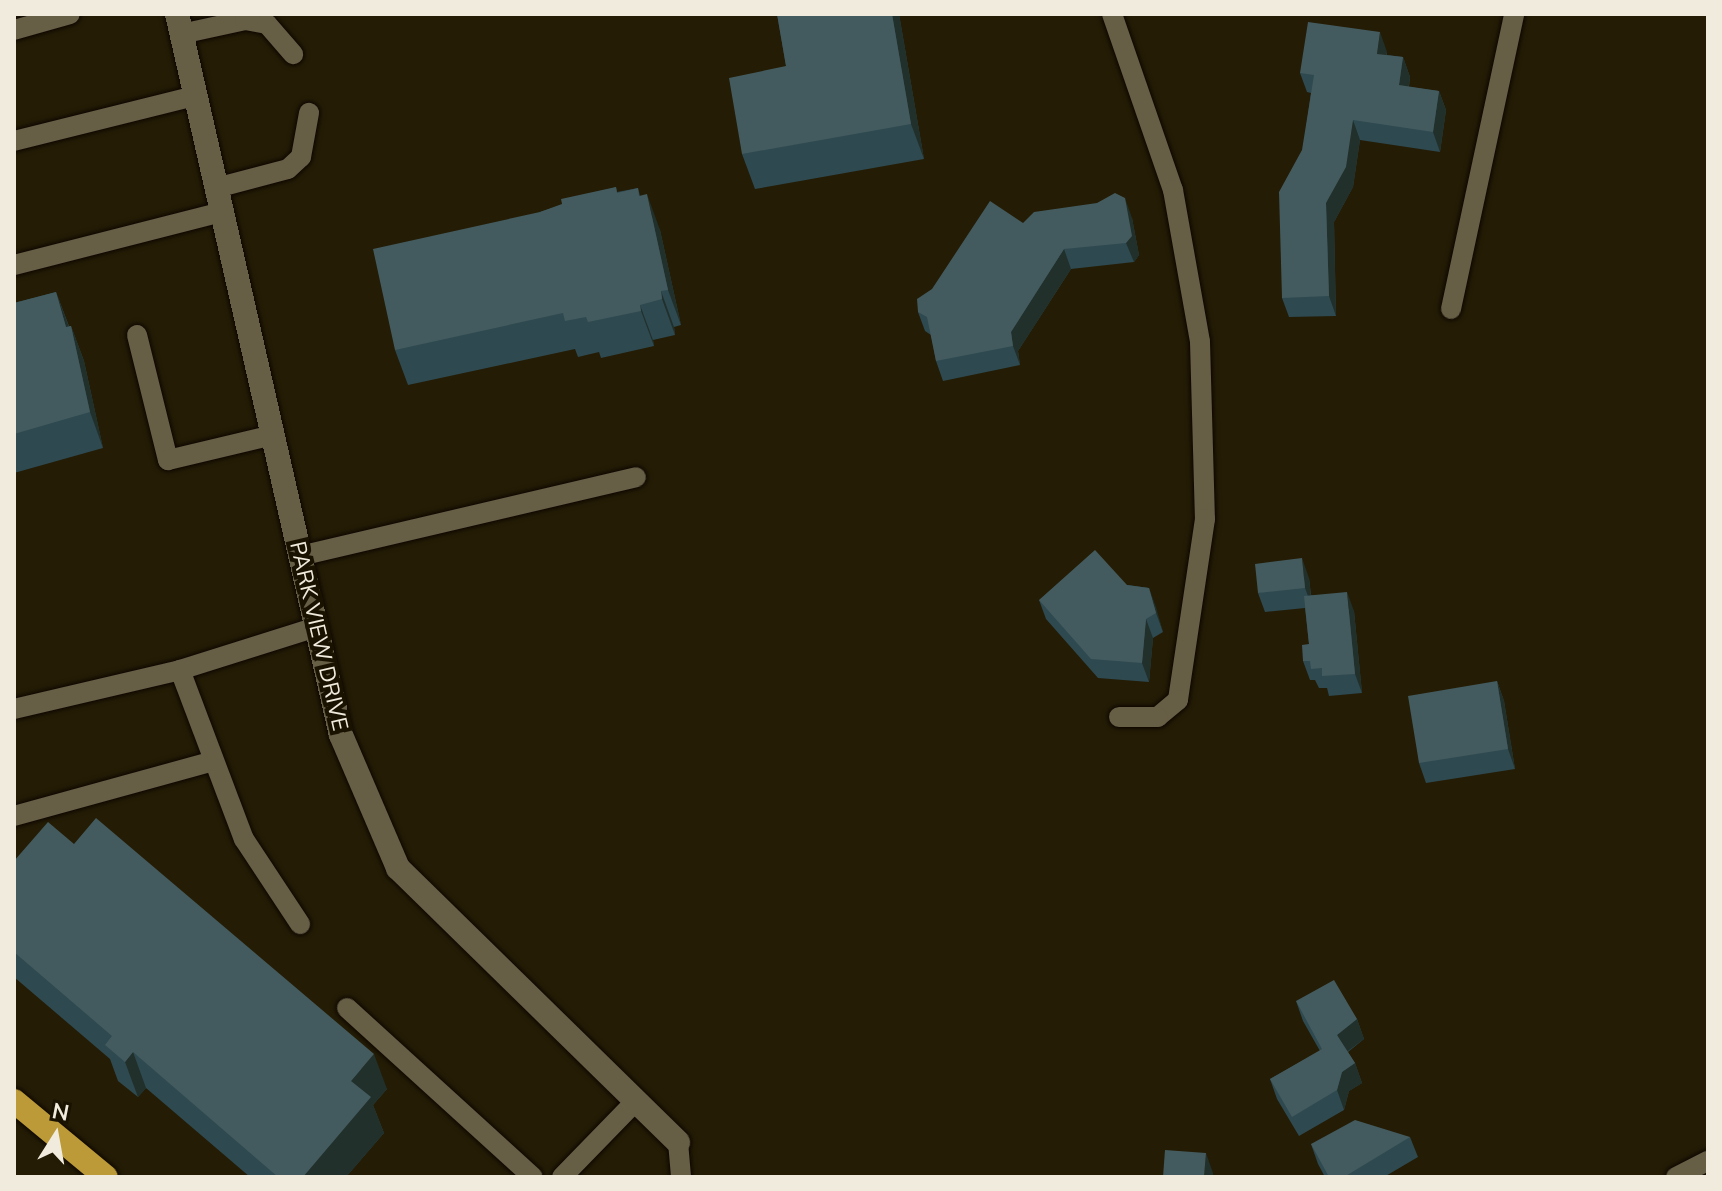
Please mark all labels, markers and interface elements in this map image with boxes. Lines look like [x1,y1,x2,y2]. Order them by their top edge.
street label: PARK VIEW DRIVE [284,539,354,733]
north arrow [16,1095,96,1175]
text: N [50,1096,71,1127]

